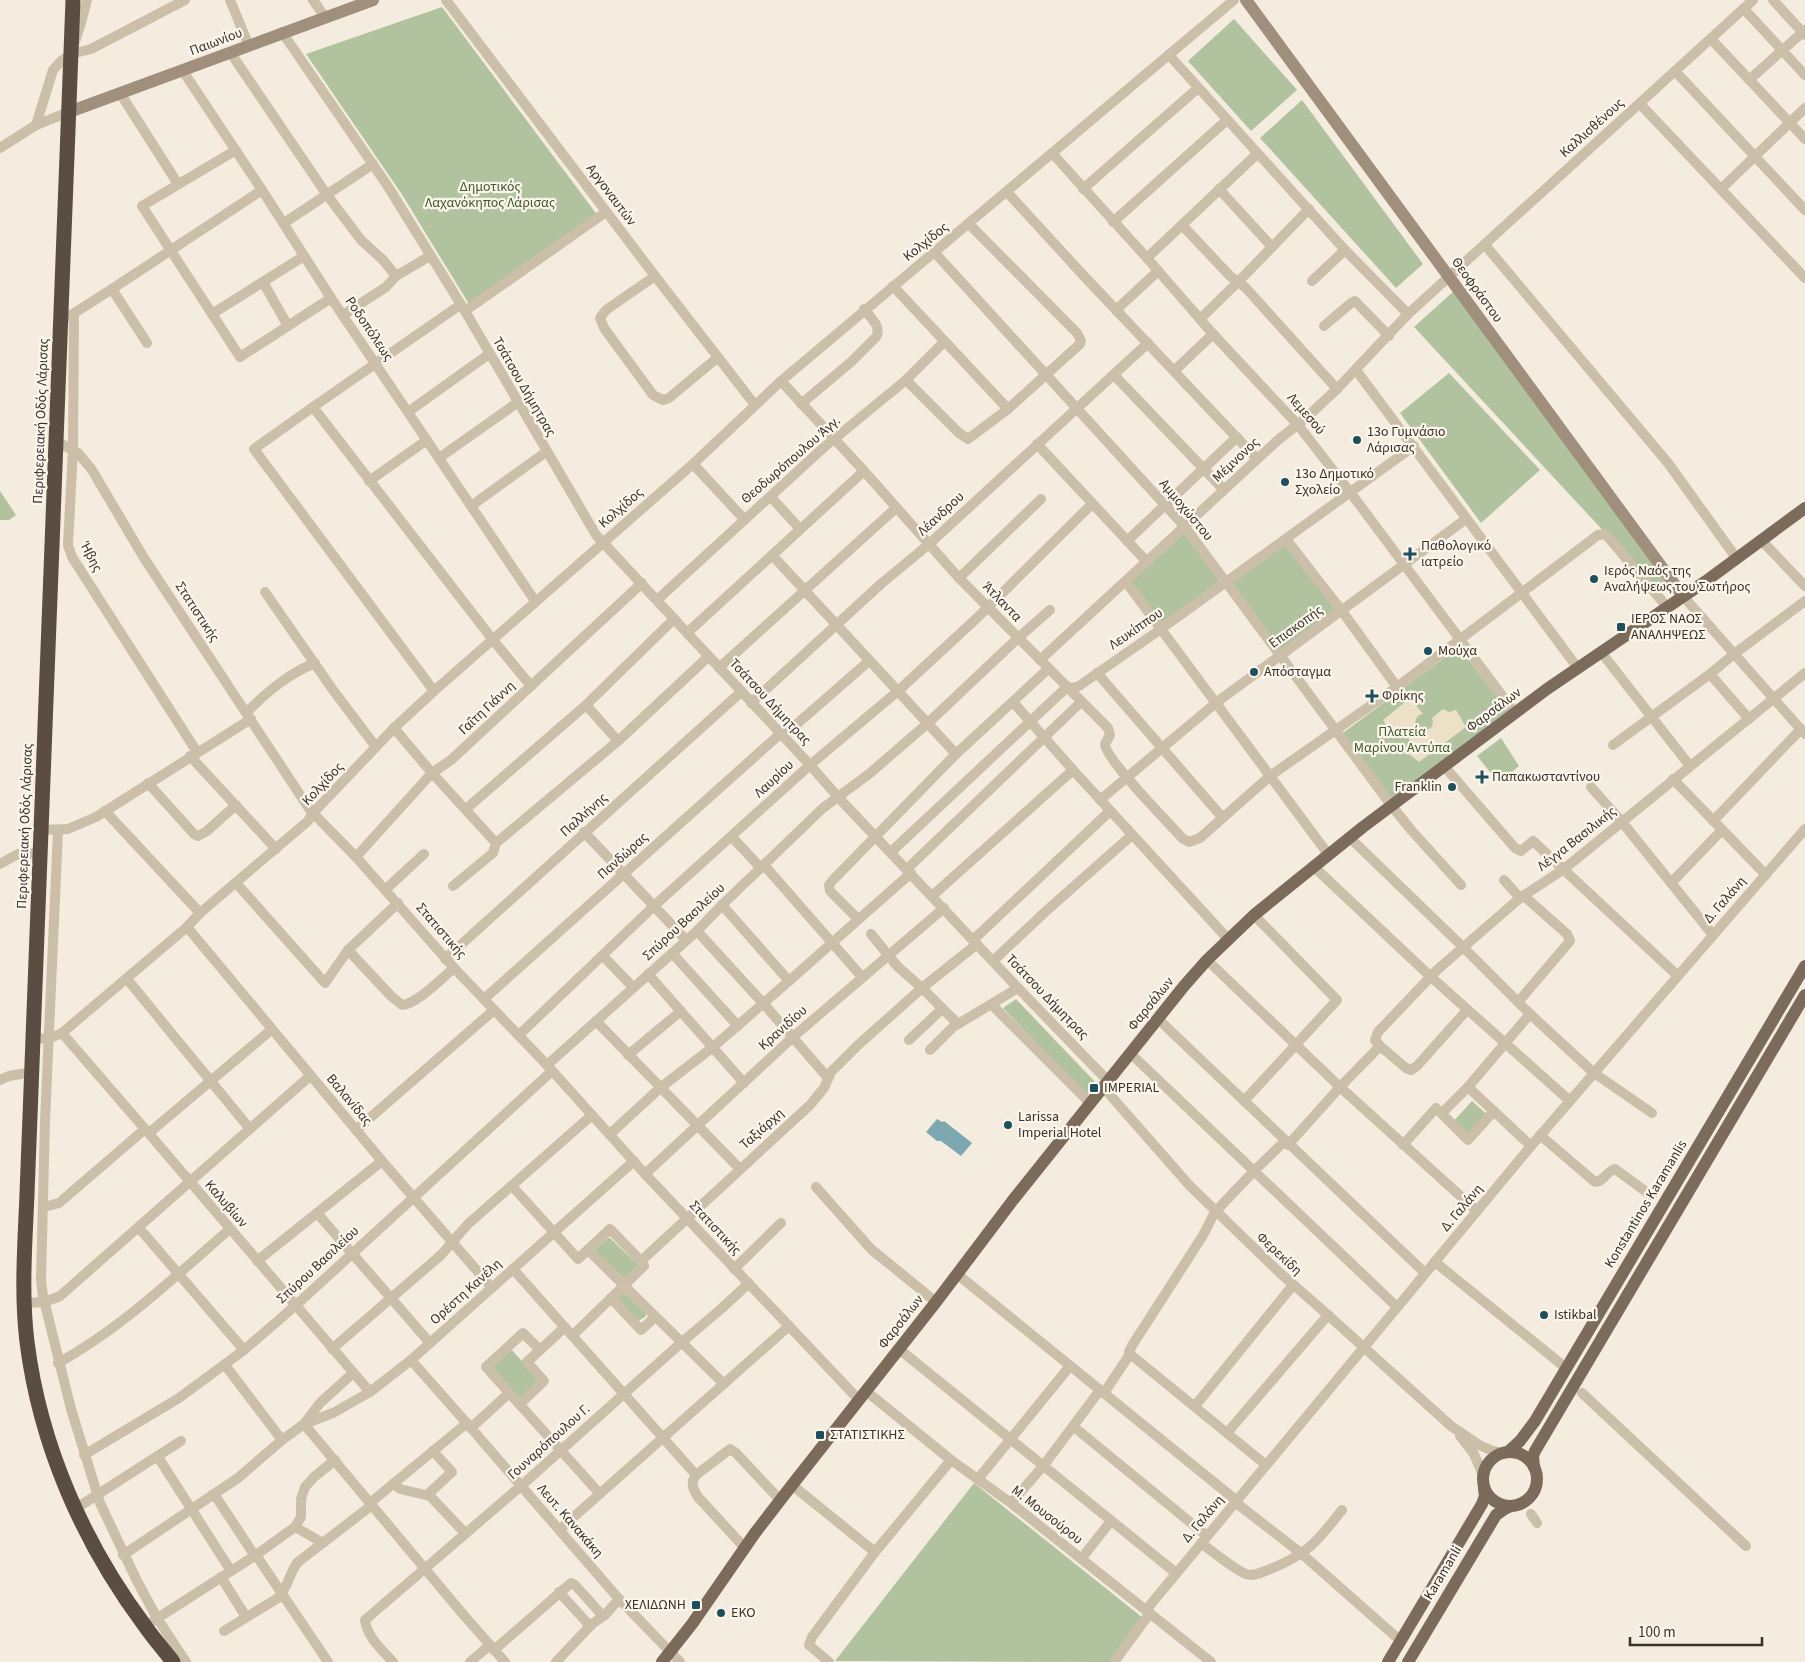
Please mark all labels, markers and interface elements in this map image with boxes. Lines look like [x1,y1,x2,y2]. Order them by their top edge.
street label: Παιωνίου [187,23,245,61]
street label: Καλλισθένους [1555,94,1629,162]
street label: Αργοναυτών [581,160,641,230]
park label: Δημοτικός Λαχανόκηπος Λάρισας [425,177,555,213]
street label: Κολχίδος [899,217,953,267]
street label: Θεοφράστου [1446,253,1508,327]
street label: Ροδοπόλεως [340,293,398,365]
street label: Τσάτσου Δήμητρας [487,333,561,441]
street label: Περιφερειακή Οδός Λάρισας [28,338,54,504]
street label: Λεμεσού [1282,389,1330,439]
street label: Θεοδωρόπουλου Άγγ. [737,411,845,509]
place label: 13ο Γυμνάσιο Λάρισας [1367,422,1445,458]
street label: Μέμνονος [1208,433,1264,487]
marker: 13ο Γυμνάσιο Λάρισας [1351,434,1363,446]
place label: 13ο Δημοτικό Σχολείο [1295,464,1374,500]
street label: Αμμοχώστου [1154,475,1218,545]
marker: 13ο Δημοτικό Σχολείο [1279,476,1291,488]
street label: Κολχίδος [594,483,648,533]
street label: Λέανδρου [913,487,969,541]
place label: Παθολογικό ιατρείο [1421,536,1491,572]
street label: Ήβης [74,537,107,576]
marker: Παθολογικό ιατρείο [1403,547,1417,561]
place label: Ιερός Ναός της Αναλήψεως του Σωτήρος [1604,561,1751,597]
marker: Ιερός Ναός της Αναλήψεως του Σωτήρος [1588,573,1600,585]
street label: Άτλαντα [978,577,1026,627]
street label: Στατιστικής [170,578,224,646]
street label: Επισκοπής [1265,601,1327,653]
street label: Λευκίππου [1105,603,1167,655]
place label: ΙΕΡΟΣ ΝΑΟΣ ΑΝΑΛΗΨΕΩΣ [1631,609,1706,645]
marker: ΙΕΡΟΣ ΝΑΟΣ ΑΝΑΛΗΨΕΩΣ [1615,621,1627,633]
place label: Μούχα [1438,641,1477,661]
marker: Μούχα [1422,645,1434,657]
street label: Τσάτσου Δήμητρας [724,654,816,750]
place label: Απόσταγμα [1264,662,1331,682]
marker: Απόσταγμα [1248,666,1260,678]
street label: Γαΐτη Γιάννη [454,676,520,740]
street label: Φαρσάλων [1462,683,1526,737]
place label: Φρίκης [1382,686,1424,706]
marker: Φρίκης [1366,690,1378,702]
park label: Πλατεία Μαρίνου Αντύπα [1354,722,1450,758]
street label: Περιφερειακή Οδός Λάρισας [12,743,38,909]
street label: Λαυρίου [750,755,798,803]
street label: Κολχίδος [298,758,348,810]
place label: Παπακωσταντίνου [1492,767,1600,787]
marker: Παπακωσταντίνου [1476,771,1488,783]
place label: Franklin [1395,777,1442,797]
marker: Franklin [1446,781,1458,793]
street label: Παλλήνης [556,788,612,842]
street label: Λέγγα Βασιλικής [1533,802,1621,876]
street label: Πανδώρας [593,828,653,884]
street label: Δ. Γαλάνη [1699,872,1751,928]
street label: Σπύρου Βασιλείου [638,878,730,966]
street label: Στατιστικής [411,899,471,963]
street label: Τσάτσου Δήμητρας [1001,950,1093,1044]
street label: Φαρσάλων [1123,973,1179,1035]
street label: Κρανιδίου [754,1001,812,1055]
street label: Βαλανίδας [321,1070,377,1130]
place label: IMPERIAL [1104,1078,1159,1098]
marker: IMPERIAL [1088,1082,1100,1094]
street label: Ταξιάρχη [735,1104,789,1154]
place label: Larissa Imperial Hotel [1018,1107,1102,1143]
marker: Larissa Imperial Hotel [1002,1119,1014,1131]
street label: Κonstantinos Karamanlis [1600,1136,1692,1272]
street label: Καλυβίων [200,1176,253,1232]
street label: Δ. Γαλάνη [1436,1180,1488,1236]
street label: Στατιστικής [684,1196,746,1260]
street label: Σπύρου Βασιλείου [272,1221,364,1309]
street label: Φερεκίδη [1252,1228,1306,1280]
street label: Ορέστη Κανέλη [426,1254,506,1330]
street label: Φαρσάλων [873,1290,929,1353]
place label: Istikbal [1554,1305,1597,1325]
marker: Istikbal [1538,1309,1550,1321]
street label: Γουναρόπουλου Γ. [503,1399,595,1485]
place label: ΣΤΑΤΙΣΤΙΚΗΣ [830,1425,905,1445]
marker: ΣΤΑΤΙΣΤΙΚΗΣ [814,1429,826,1441]
street label: Λευτ. Κανακάκη [532,1480,608,1562]
street label: Μ. Μουσούρου [1007,1481,1087,1549]
street label: Δ. Γαλάνη [1177,1491,1229,1547]
street label: Karamanli [1419,1542,1467,1604]
place label: ΧΕΛΙΔΩΝΗ [625,1595,686,1615]
marker: ΧΕΛΙΔΩΝΗ [690,1599,702,1611]
place label: EKO [731,1603,756,1623]
marker: EKO [715,1607,727,1619]
scale bar [1630,1614,1762,1646]
text: 100 m [1638,1622,1676,1643]

